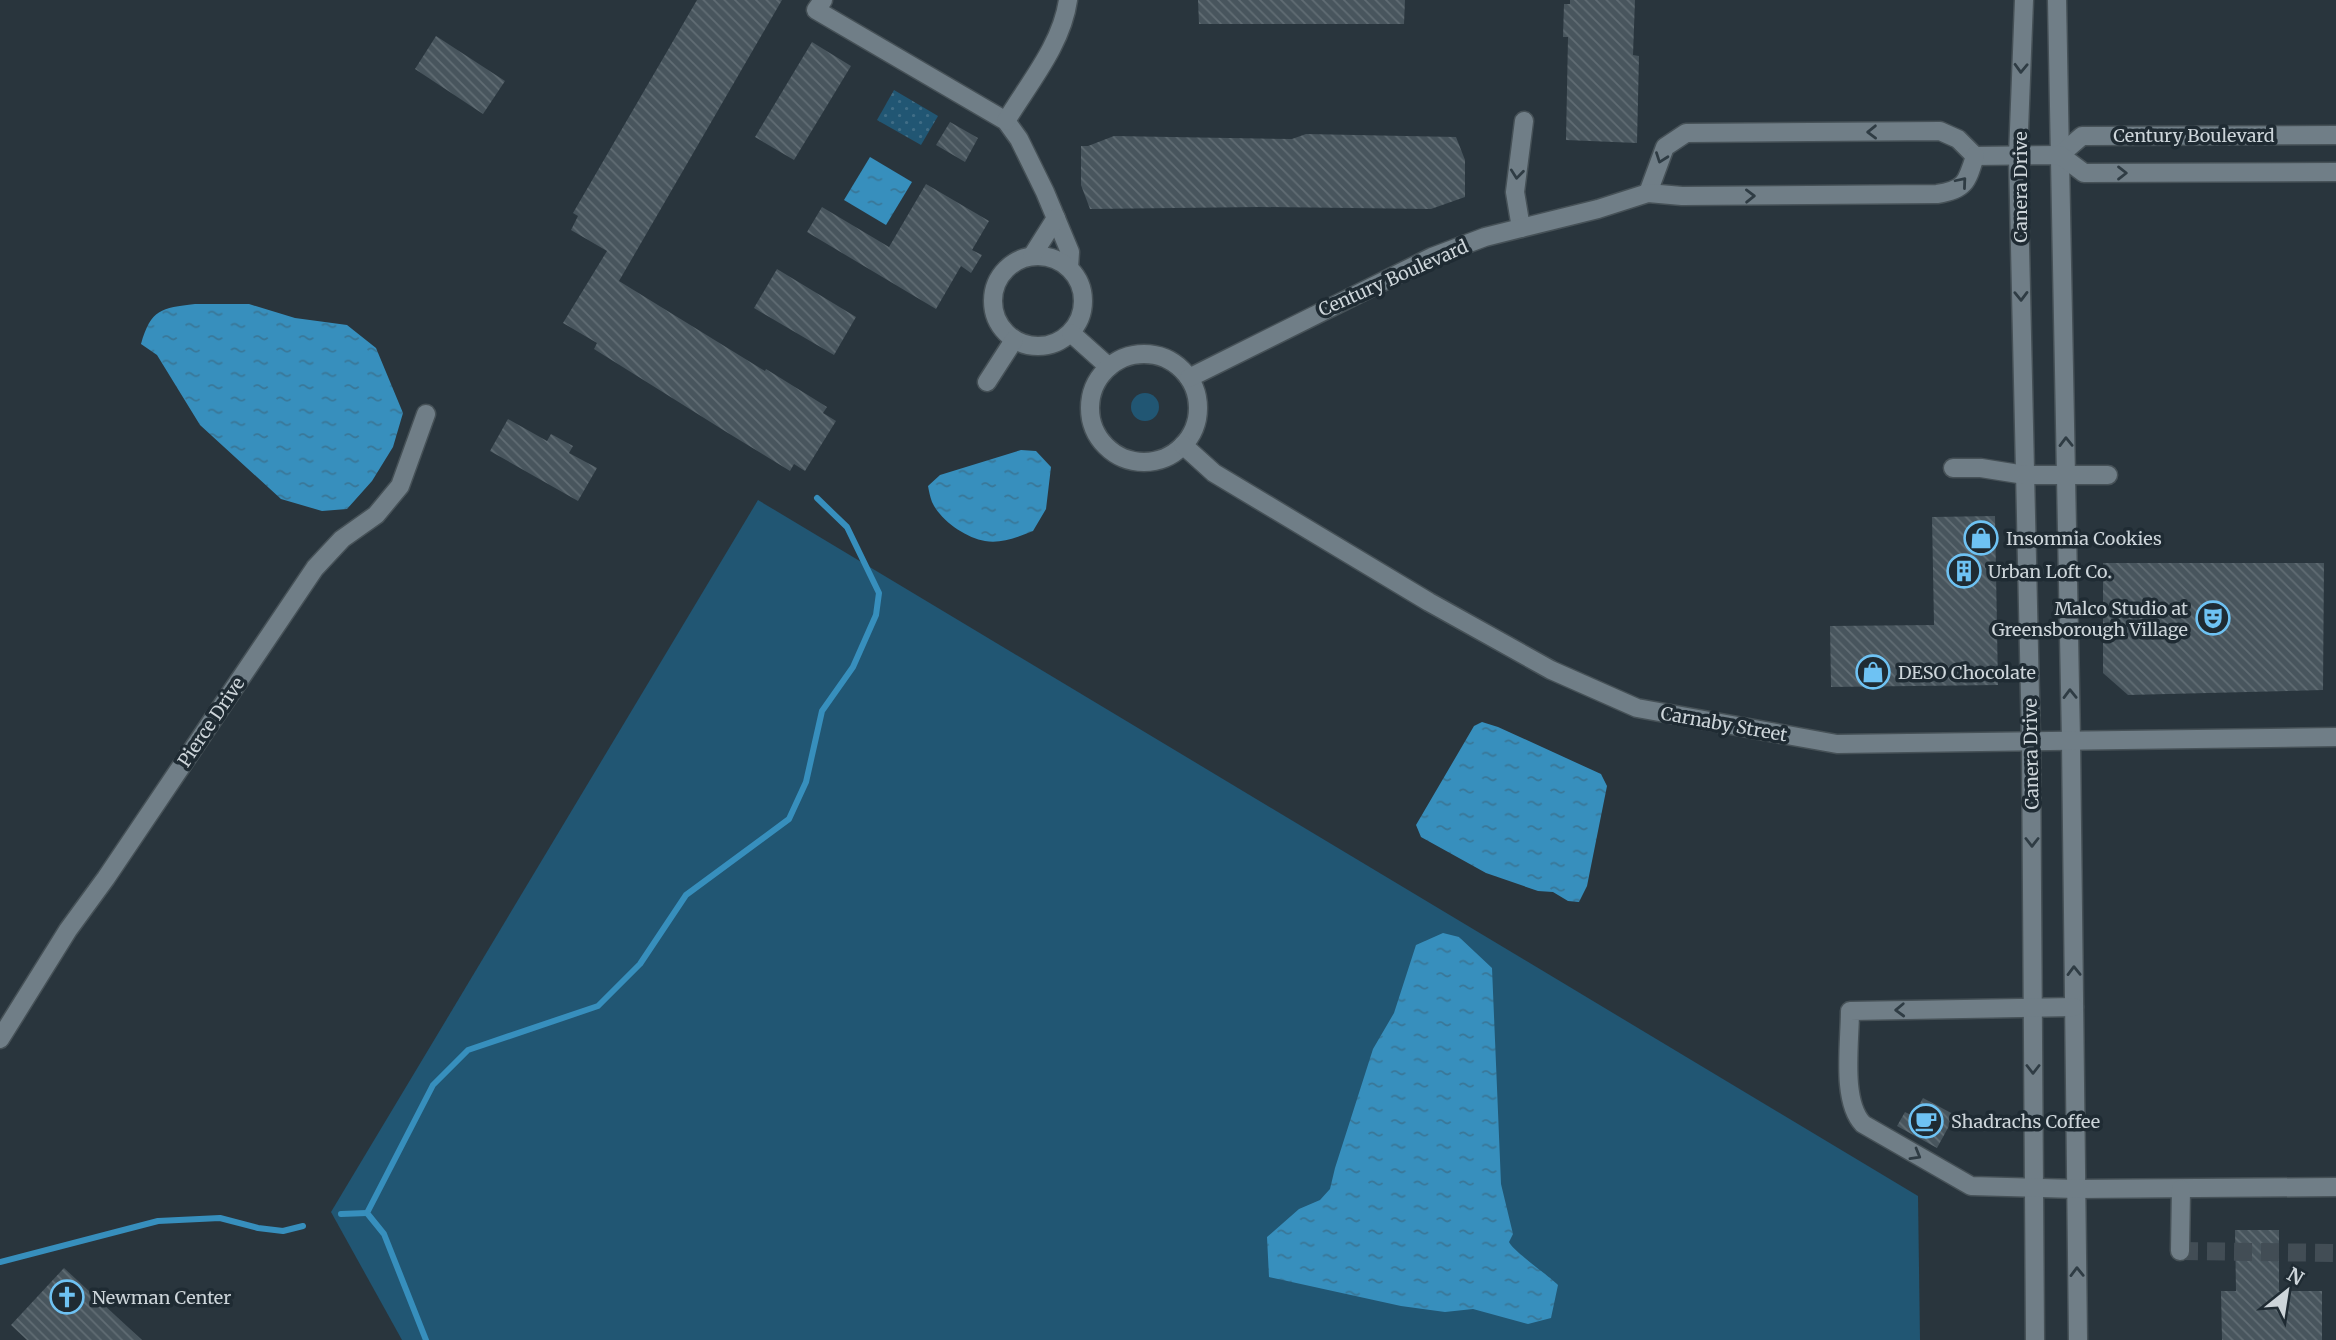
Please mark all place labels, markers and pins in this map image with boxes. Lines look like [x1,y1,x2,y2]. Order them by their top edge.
shop icon: Insomnia Cookies [1962,519,2000,557]
place label: Insomnia Cookies [2006,527,2162,550]
building icon: Urban Loft Co. [1945,552,1983,590]
place label: Urban Loft Co. [1988,560,2112,583]
place label: Malco Studio at Greensborough Village [1992,597,2188,641]
theatre icon: Malco Studio at Greensborough Village [2194,599,2232,637]
shop icon: DESO Chocolate [1854,653,1892,691]
place label: DESO Chocolate [1898,661,2036,684]
cafe icon: Shadrachs Coffee [1907,1102,1945,1140]
place label: Shadrachs Coffee [1951,1110,2100,1133]
church icon: Newman Center [48,1278,86,1316]
place label: Newman Center [92,1286,231,1309]

